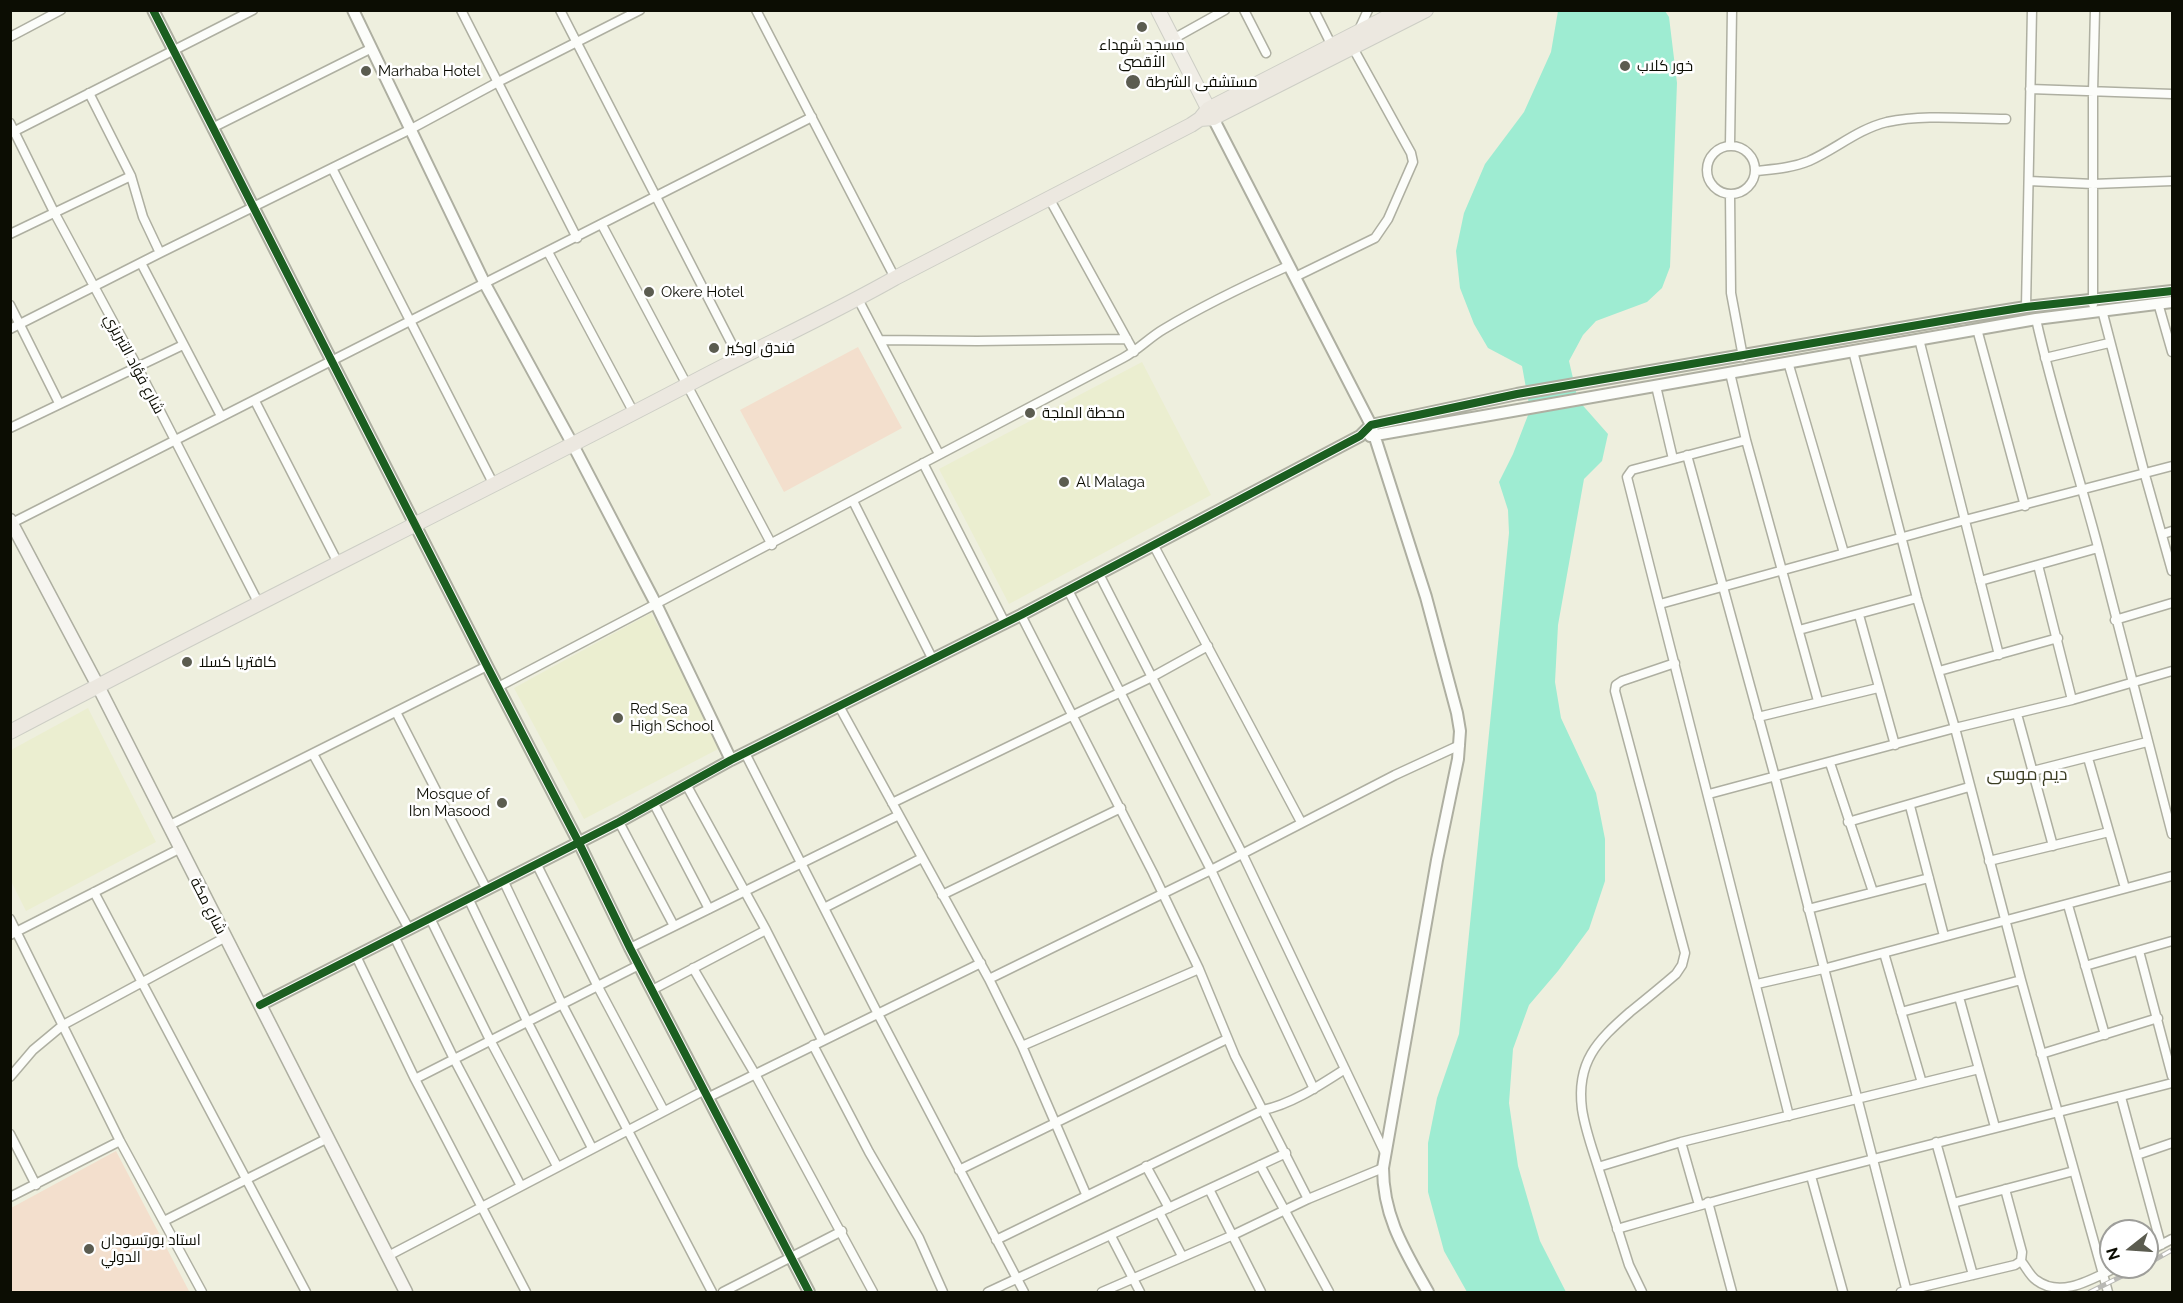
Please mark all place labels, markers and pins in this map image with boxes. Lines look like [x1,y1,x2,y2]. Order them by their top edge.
marker: مسجد شهداء الأقصى [1135,20,1149,34]
place label: مسجد شهداء الأقصى [1099,36,1185,71]
place label: خور كلاب [1637,57,1693,75]
marker: خور كلاب [1618,59,1632,73]
place label: Marhaba Hotel [378,62,480,80]
marker: Marhaba Hotel [359,64,373,78]
marker: مستشفى الشرطة [1124,73,1142,91]
place label: مستشفى الشرطة [1146,73,1258,91]
place label: Okere Hotel [661,283,744,301]
marker: Okere Hotel [642,285,656,299]
place label: فندق اوكير [726,339,795,357]
marker: فندق اوكير [707,341,721,355]
place label: محطة الملجة [1042,404,1125,422]
marker: محطة الملجة [1023,406,1037,420]
place label: Al Malaga [1076,473,1145,491]
marker: Al Malaga [1057,475,1071,489]
place label: كافتريا كسلا [199,653,277,671]
marker: كافتريا كسلا [180,655,194,669]
place label: Red Sea High School [630,700,714,735]
marker: Red Sea High School [611,711,625,725]
place label: Mosque of Ibn Masood [409,785,490,820]
marker: Mosque of Ibn Masood [495,796,509,810]
place label: استاد بورتسودان الدولي [101,1231,201,1266]
marker: استاد بورتسودان الدولي [82,1242,96,1256]

